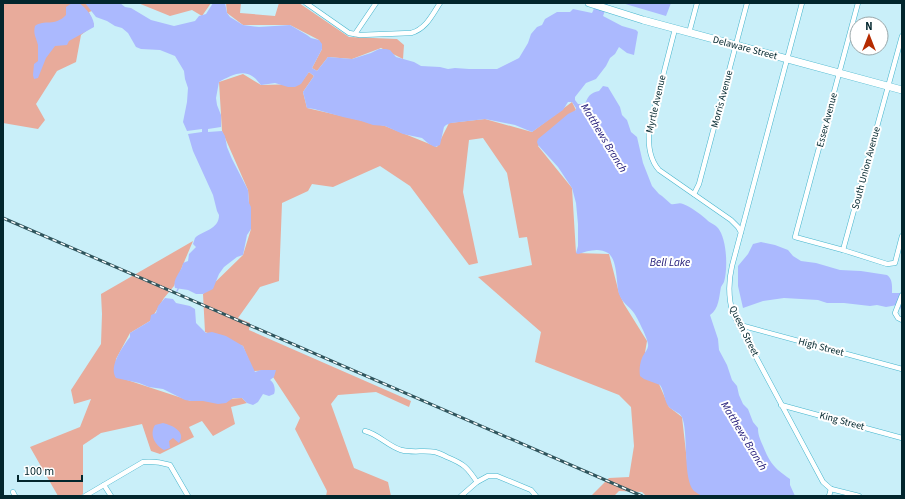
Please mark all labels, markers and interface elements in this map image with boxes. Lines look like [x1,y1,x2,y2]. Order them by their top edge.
north arrow [849,16,889,56]
text: N [865,19,873,34]
street label: Delaware Street [711,33,779,63]
street label: Morris Avenue [708,69,736,129]
street label: Myrtle Avenue [643,74,669,134]
street label: Essex Avenue [813,91,841,149]
water label: Matthews Branch [577,101,631,176]
street label: South Union Avenue [848,125,884,211]
water label: Bell Lake [650,255,690,270]
street label: Queen Street [726,303,763,359]
street label: High Street [797,334,846,360]
water label: Matthews Branch [717,399,771,474]
street label: King Street [818,408,867,434]
scale bar [18,457,82,483]
text: 100 m [24,463,54,480]

